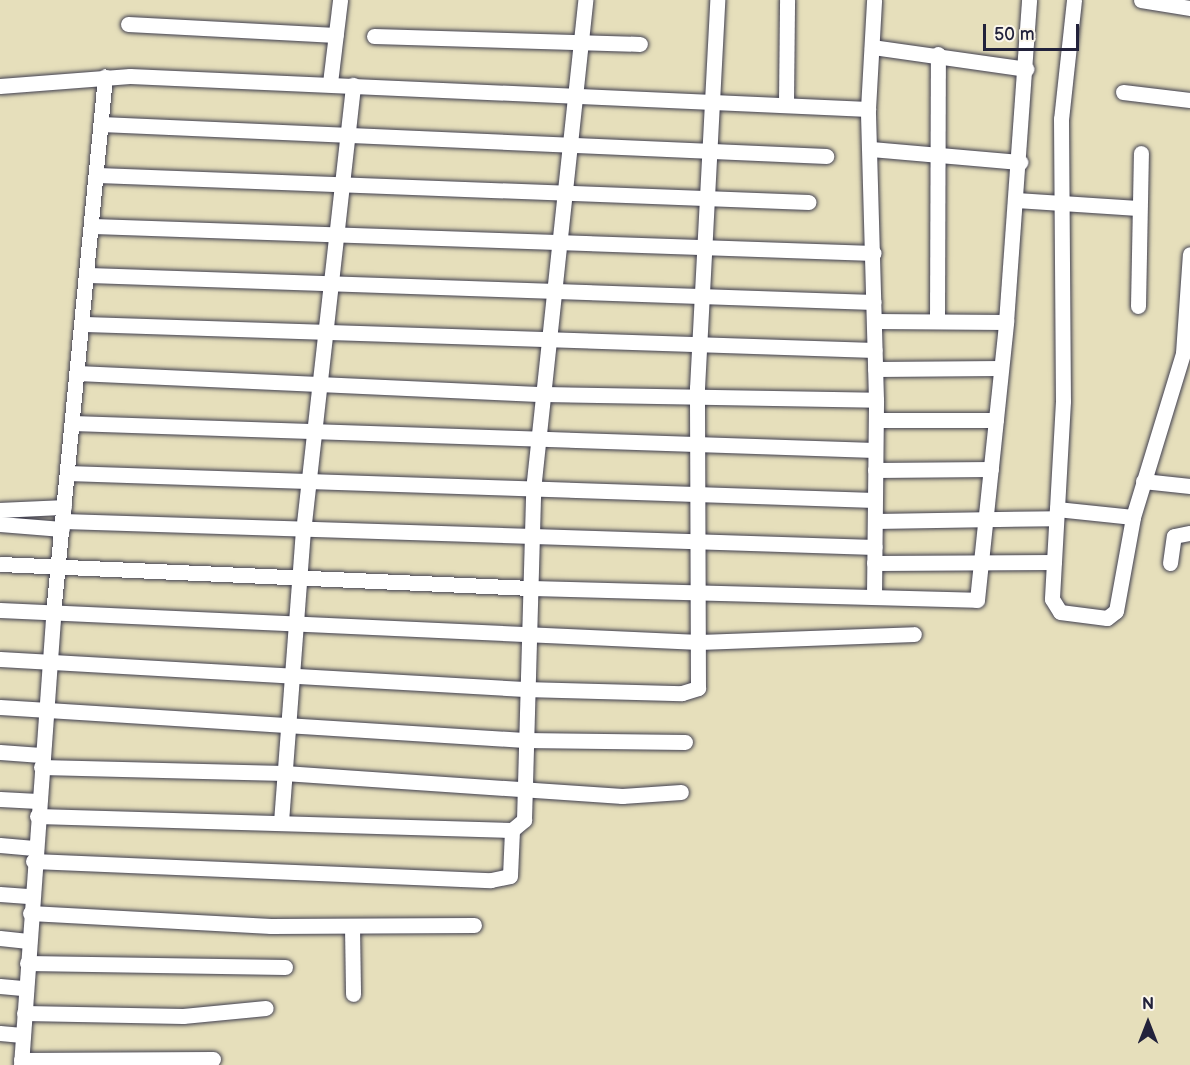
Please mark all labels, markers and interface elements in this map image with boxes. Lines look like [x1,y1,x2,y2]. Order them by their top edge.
scale bar [986,12,1082,50]
text: 50 m [994,24,1035,45]
north arrow [1118,993,1178,1053]
text: N [1142,995,1154,1014]

